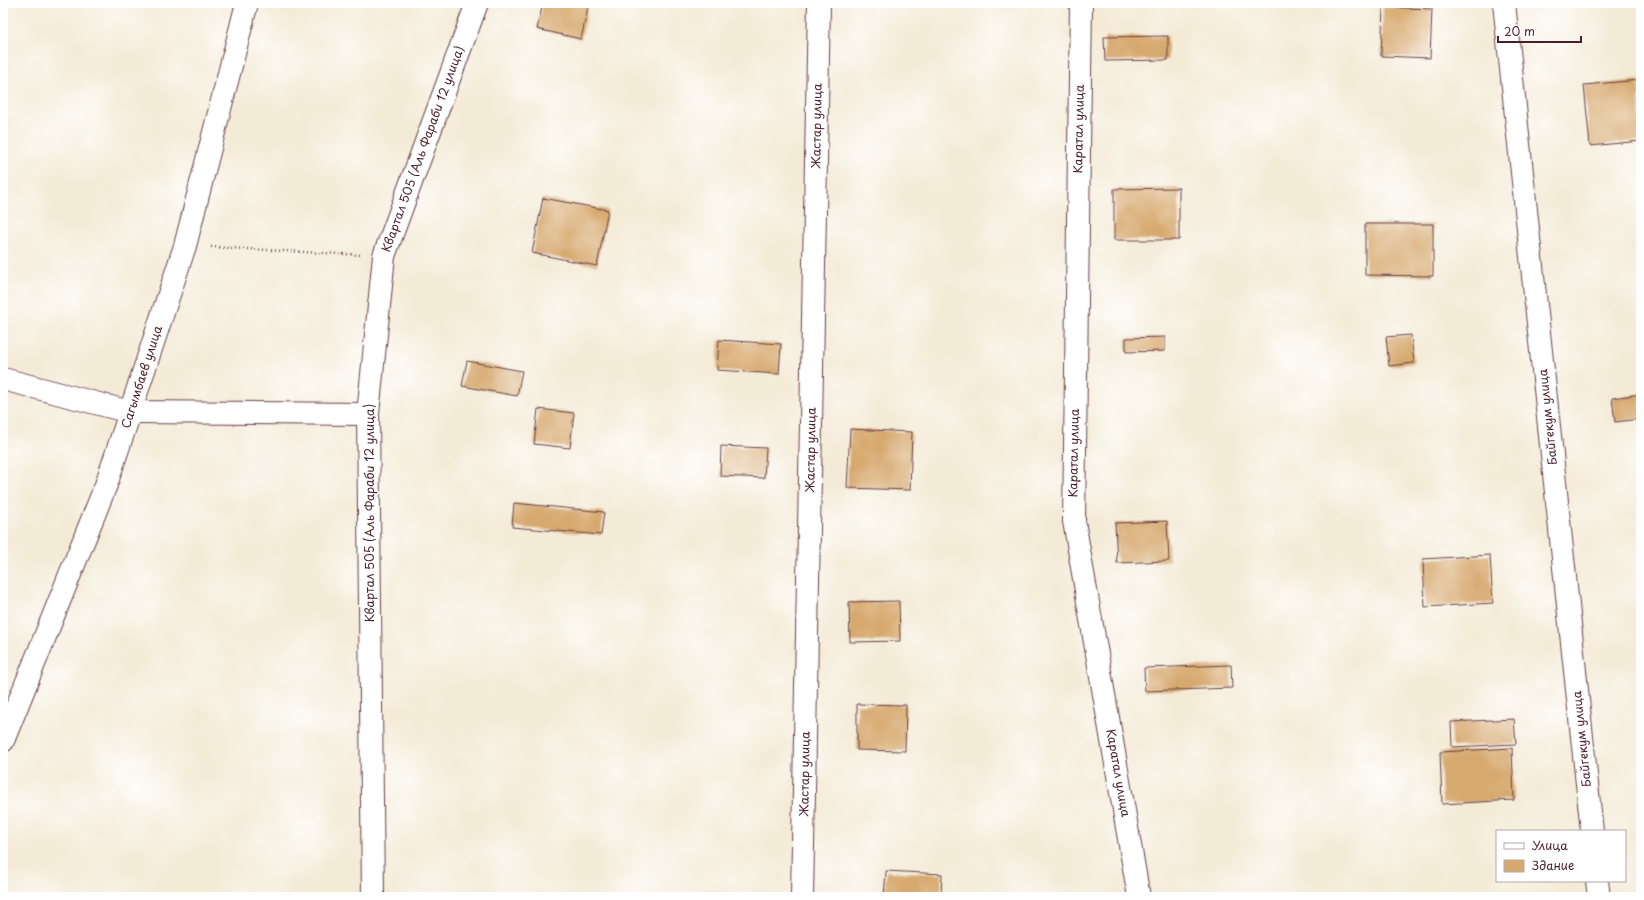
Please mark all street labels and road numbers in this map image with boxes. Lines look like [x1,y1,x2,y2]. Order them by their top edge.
street label: Квартал 505 (Аль Фараби 12 улица) [376,43,468,254]
street label: Жастар улица [806,83,826,170]
street label: Каратал улица [1068,84,1088,174]
street label: Сагымбаев улица [116,323,166,430]
street label: Байгекум улица [1533,368,1561,466]
street label: Квартал 505 (Аль Фараби 12 улица) [360,404,378,622]
street label: Жастар улица [800,407,820,494]
street label: Каратал улица [1063,408,1083,498]
street label: Байгекум улица [1567,690,1595,788]
street label: Каратал улица [1102,728,1136,819]
street label: Жастар улица [794,731,814,818]

